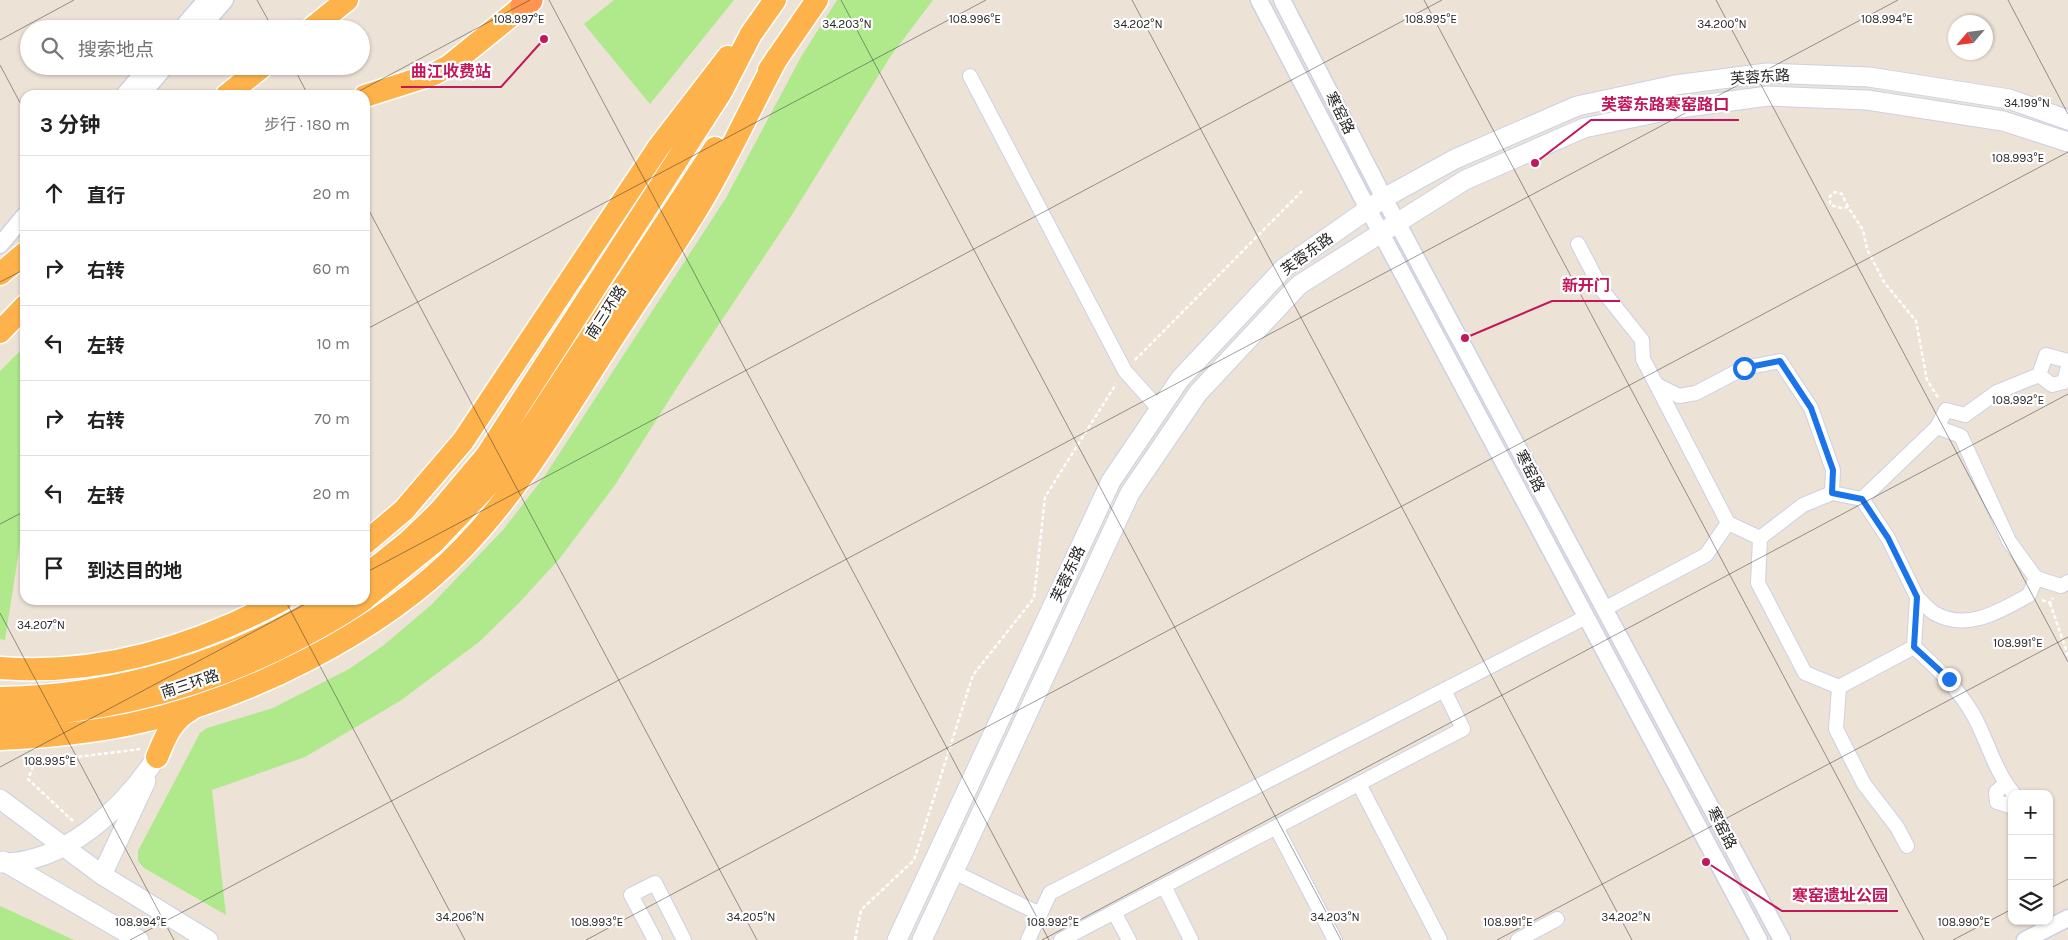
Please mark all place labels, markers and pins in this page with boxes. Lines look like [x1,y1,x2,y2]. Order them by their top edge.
callout: 曲江收费站 [401,56,501,87]
callout: 芙蓉东路寒窑路口 [1591,89,1739,120]
callout: 新开门 [1552,270,1620,301]
callout: 寒窑遗址公园 [1782,880,1898,911]

